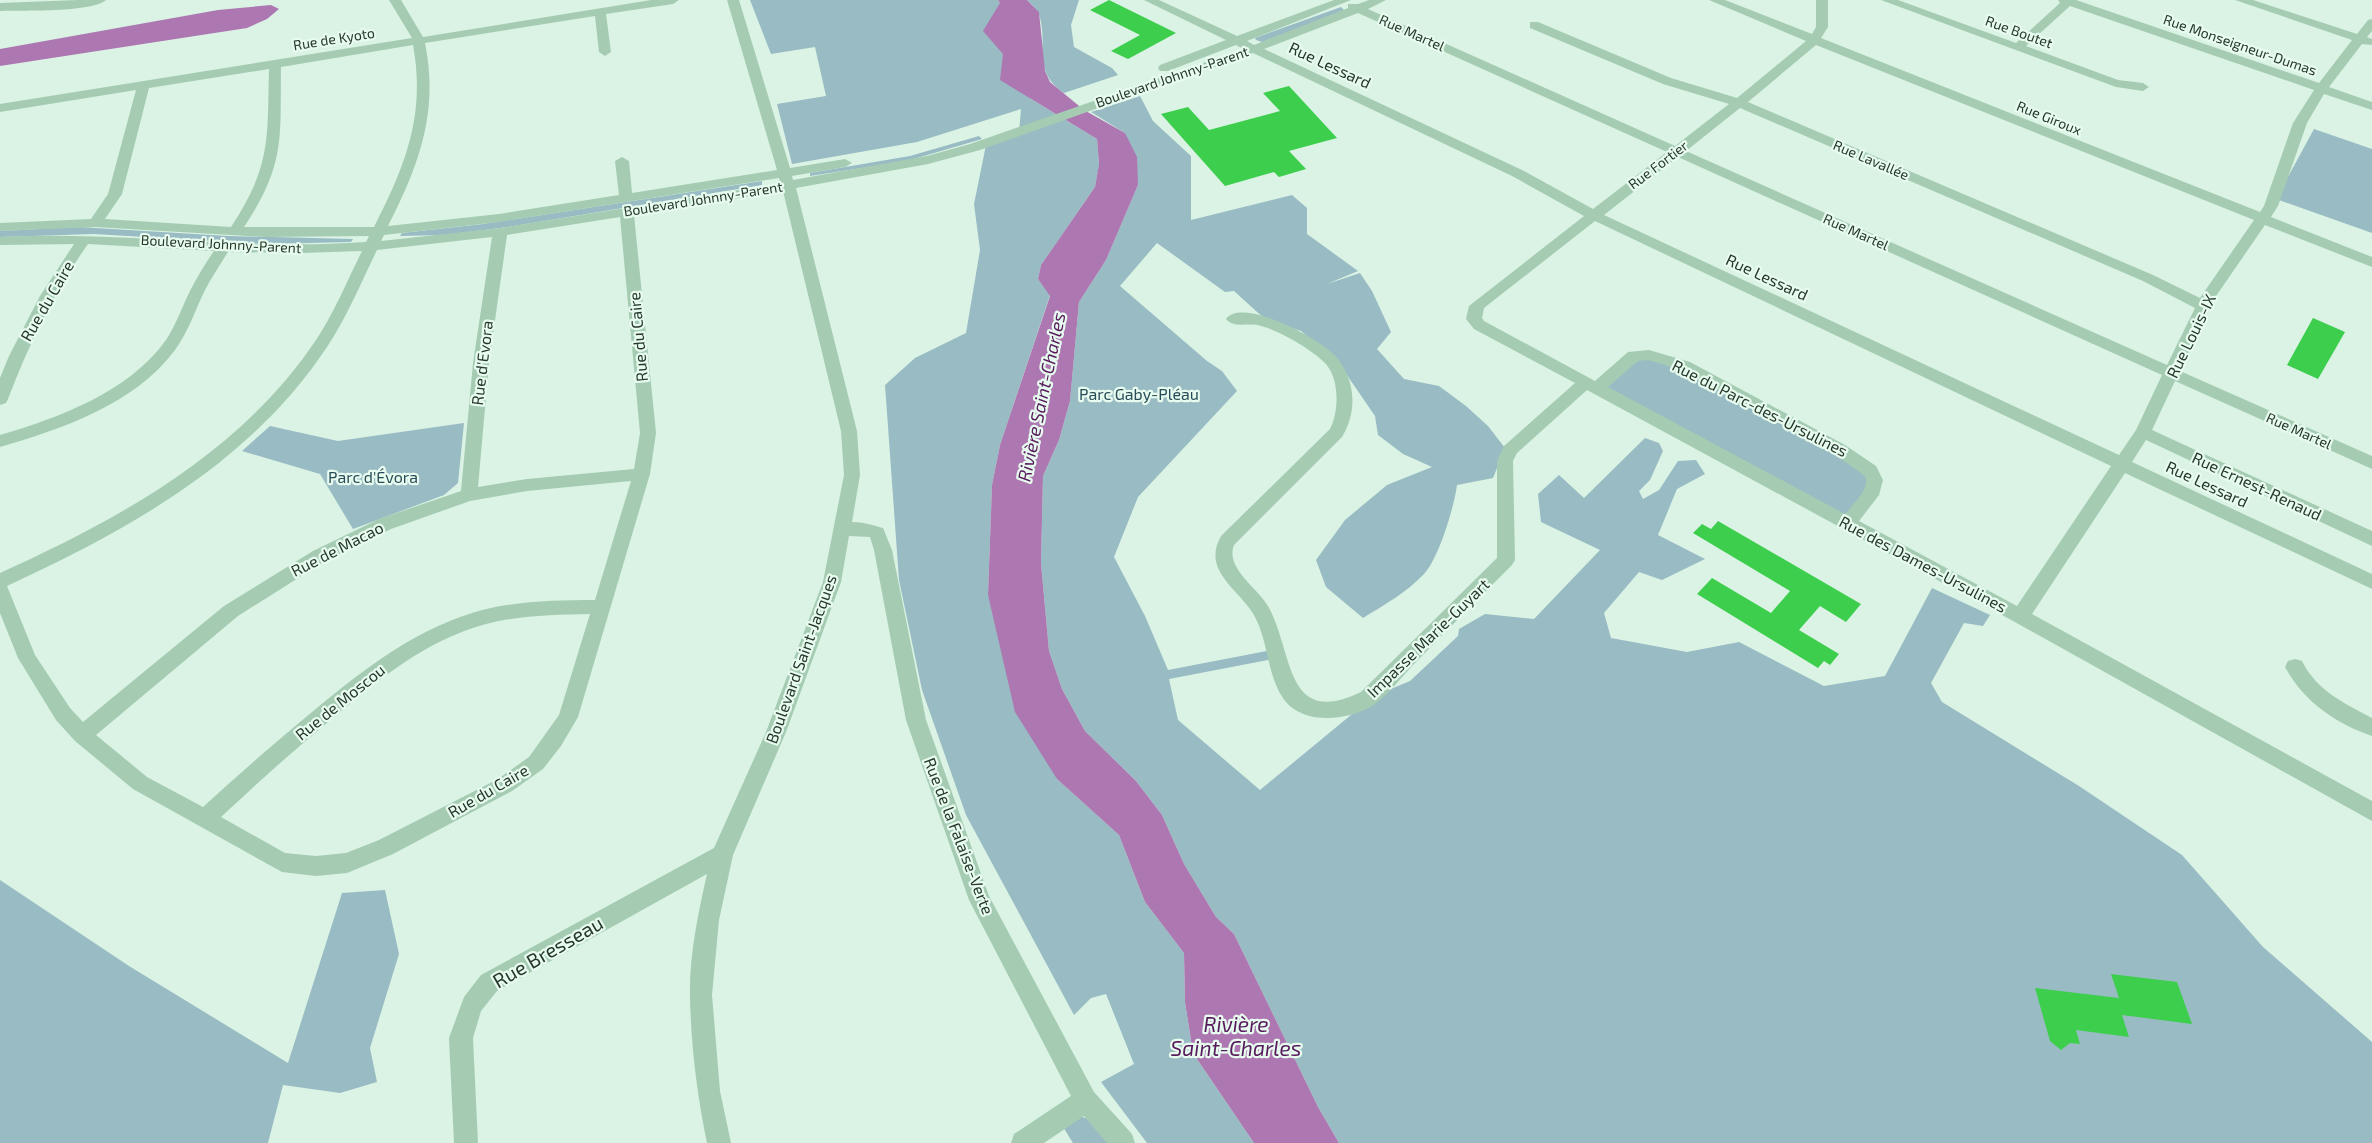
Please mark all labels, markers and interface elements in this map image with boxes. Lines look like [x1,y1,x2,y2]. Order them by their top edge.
street label: Rue Monseigneur-Dumas [2161,10,2319,79]
street label: Rue Martel [1377,11,1448,55]
street label: Rue Boutet [1983,12,2055,52]
street label: Rue de Kyoto [292,24,376,53]
street label: Rue Lessard [1286,37,1374,92]
street label: Boulevard Johnny-Parent [1093,42,1251,111]
street label: Rue Giroux [2014,97,2085,138]
street label: Rue Fortier [1625,136,1691,192]
street label: Rue Lavallée [1831,136,1912,183]
street label: Boulevard Johnny-Parent [622,178,784,219]
street label: Rue Martel [1821,210,1892,254]
street label: Boulevard Johnny-Parent [140,231,302,256]
street label: Rue Lessard [1723,249,1811,304]
street label: Rue du Caire [16,257,77,344]
street label: Rue Louis-IX [2162,291,2219,381]
street label: Rue du Caire [624,292,651,383]
water label: Rivière Saint-Charles [1012,310,1070,483]
street label: Rue d'Evora [467,319,496,406]
street label: Rue du Parc-des-Ursulines [1669,355,1851,460]
park label: Parc Gaby-Pléau [1079,384,1199,403]
street label: Rue Martel [2264,409,2335,453]
street label: Rue Ernest-Renaud [2189,447,2325,524]
street label: Rue Lessard [2163,456,2251,511]
park label: Parc d'Évora [328,467,418,486]
street label: Rue des Dames-Ursulines [1836,511,2010,616]
street label: Rue de Macao [287,517,386,580]
street label: Boulevard Saint-Jacques [761,572,840,746]
street label: Impasse Marie-Guyart [1363,574,1493,701]
street label: Rue de Moscou [291,660,388,743]
street label: Rue de la Falaise-Verte [921,755,998,917]
street label: Rue du Caire [444,760,531,821]
street label: Rue Bresseau [488,910,607,992]
water label: Rivière Saint-Charles [1171,1011,1301,1060]

